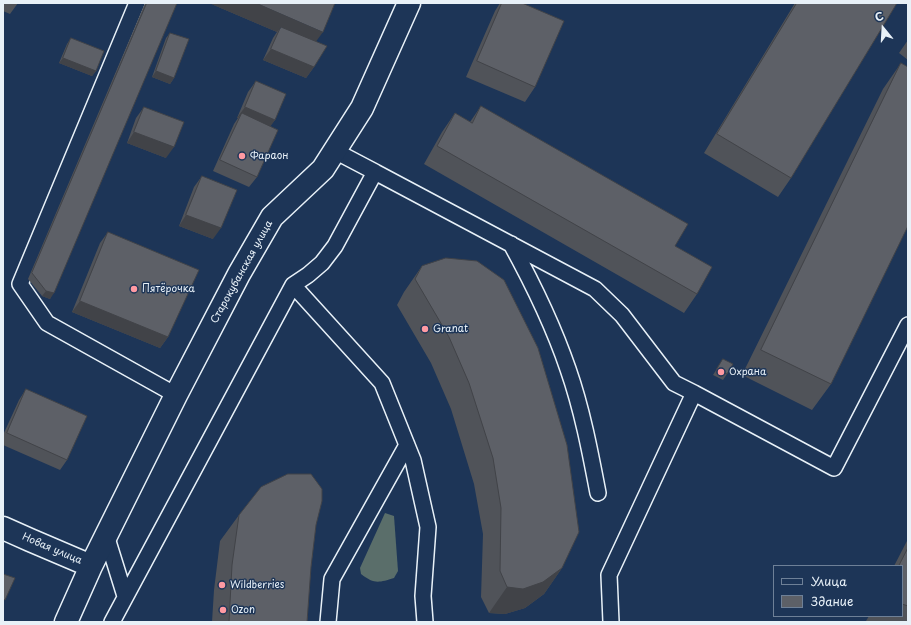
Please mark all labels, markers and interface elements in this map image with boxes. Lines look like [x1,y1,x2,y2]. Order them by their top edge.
text: С [873,7,886,25]
north arrow [863,8,903,48]
place label: Фараон [250,150,289,162]
marker: Фараон [237,151,247,161]
street label: Старокубанская улица [209,218,275,326]
place label: Пятёрочка [142,283,195,295]
marker: Пятёрочка [129,284,139,294]
place label: Granat [433,323,468,335]
marker: Granat [420,324,430,334]
place label: Охрана [729,366,766,378]
marker: Охрана [716,367,726,377]
street label: Новая улица [20,531,84,567]
legend [773,565,903,617]
text: Улица [811,572,847,590]
place label: Wildberries [230,579,284,591]
marker: Wildberries [217,580,227,590]
text: Здание [811,592,853,610]
place label: Ozon [231,604,255,616]
marker: Ozon [218,605,228,615]

